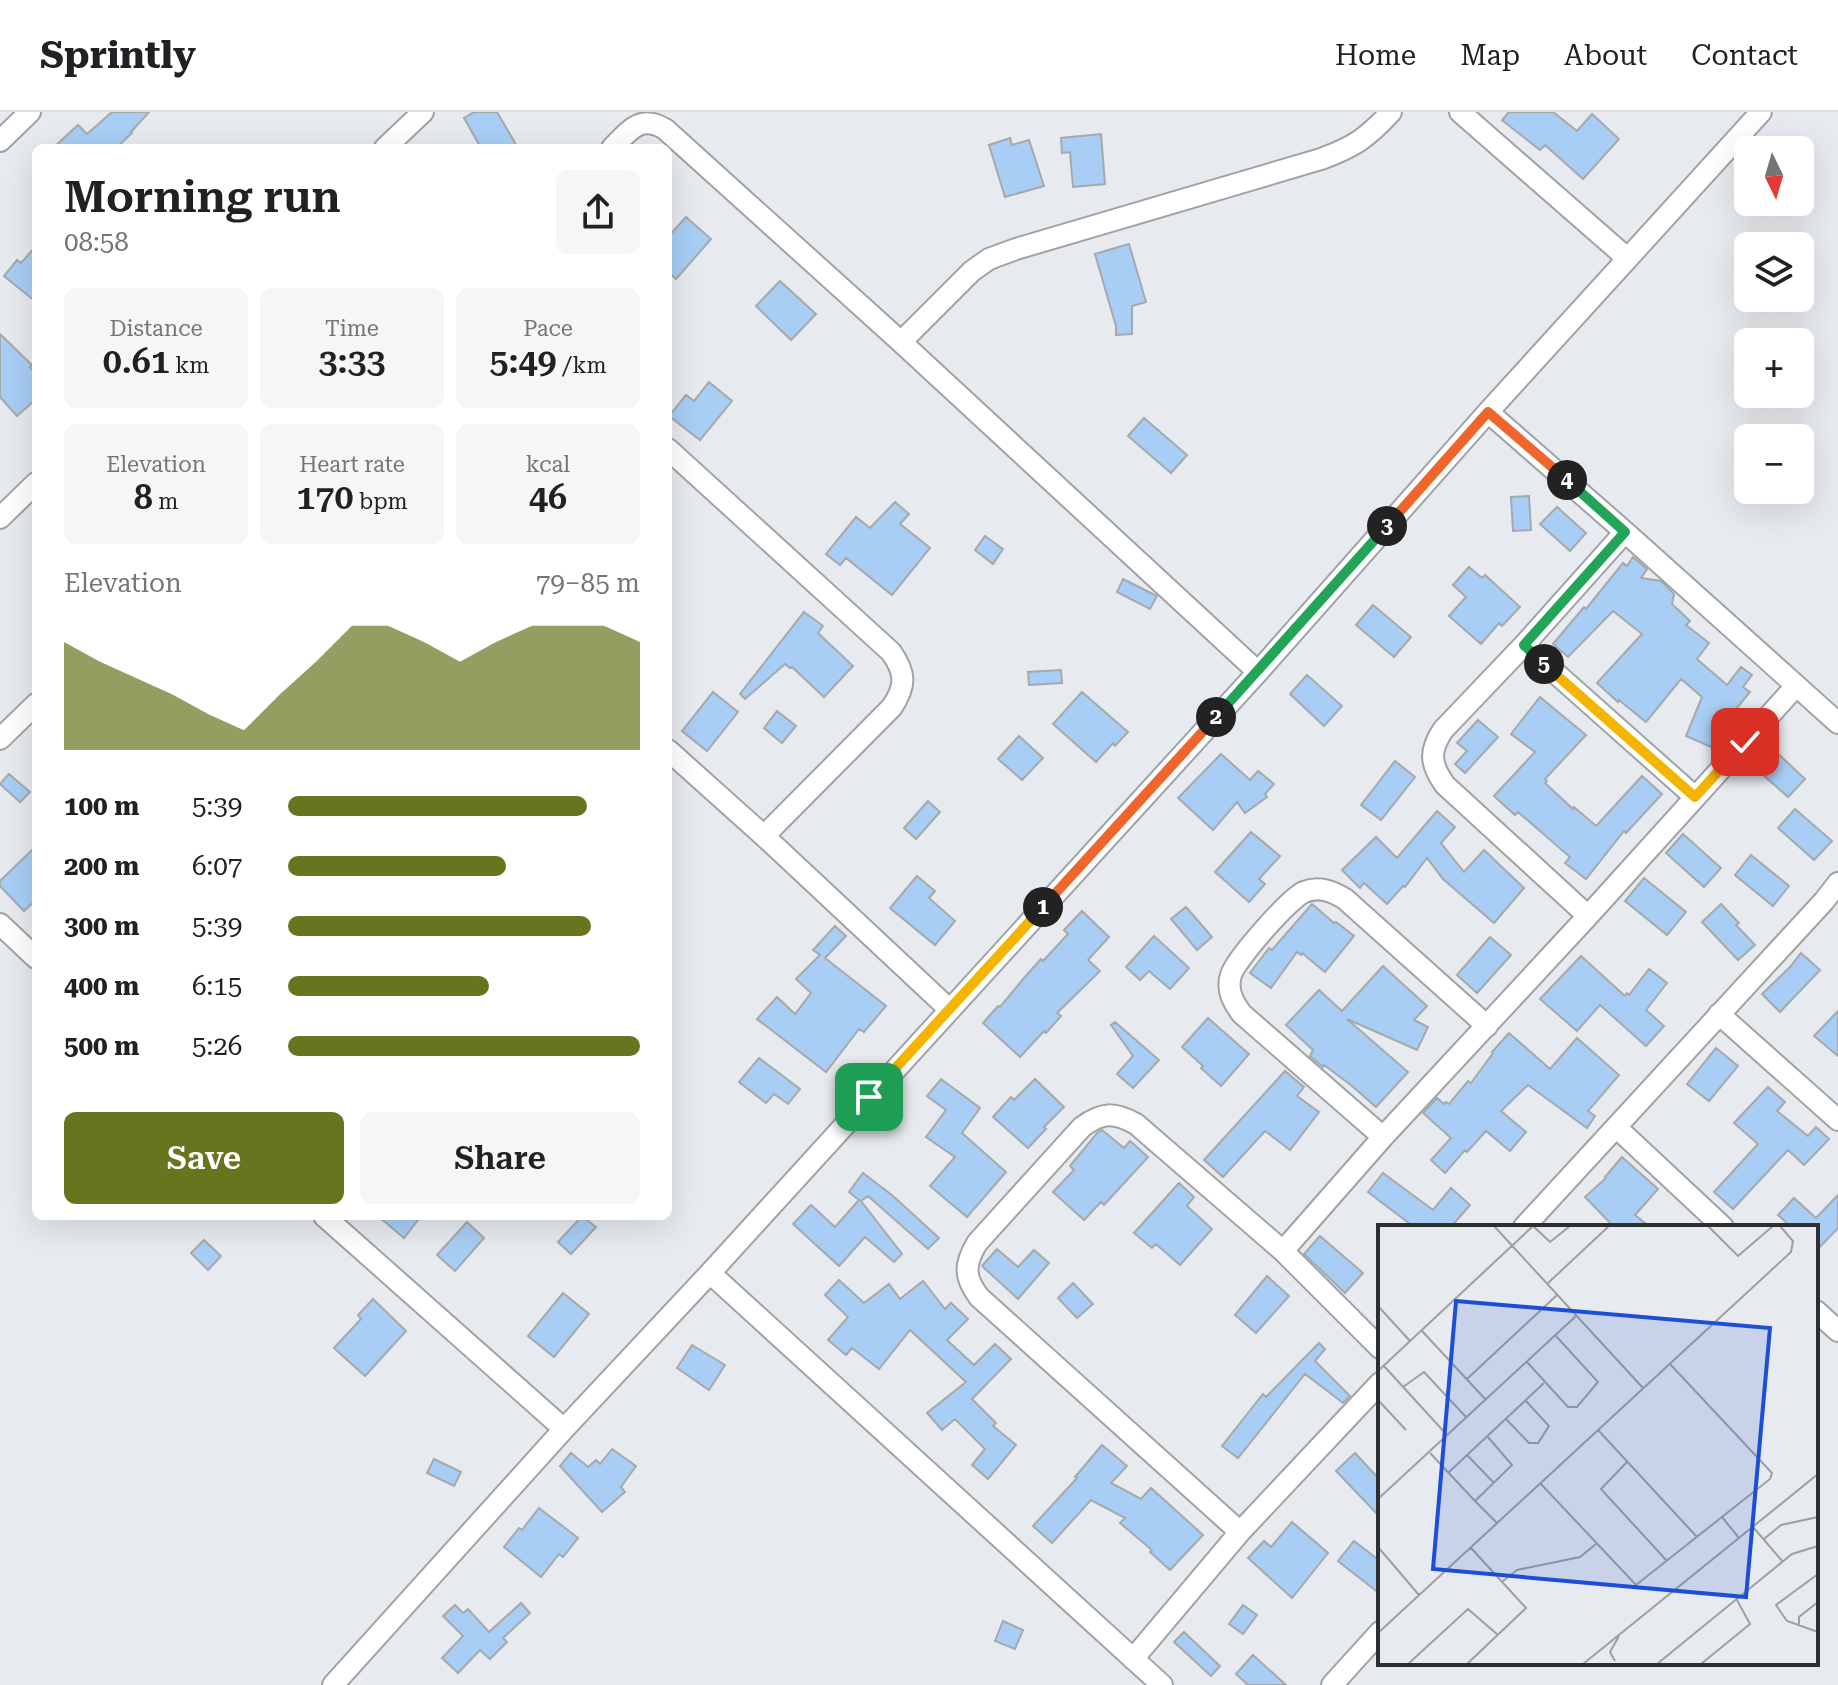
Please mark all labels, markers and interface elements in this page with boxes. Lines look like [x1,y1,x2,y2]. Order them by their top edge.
text: Sprintly [40,33,196,77]
text: Home [1335,39,1416,72]
text: Map [1460,39,1520,72]
text: About [1564,39,1647,72]
text: Contact [1691,39,1798,72]
north arrow [1734,136,1814,216]
map controls [1734,136,1814,504]
button: share [556,170,640,254]
text: Morning run [64,171,341,223]
text: 08:58 [64,227,129,257]
button: layers [1734,232,1814,312]
text: Distance [109,316,203,341]
text: Time [325,316,379,341]
text: Pace [523,316,573,341]
button: + [1734,328,1814,408]
text: 0.61 [103,341,170,381]
text: 3:33 [318,341,386,381]
text: 5:49 [489,341,557,381]
text: km [170,353,209,378]
text: /km [557,353,607,378]
button: − [1734,424,1814,504]
text: Elevation [106,452,206,477]
text: Heart rate [299,452,405,477]
text: kcal [526,452,570,477]
pin: 4 [1547,460,1587,500]
text: 4 [1561,467,1573,492]
text: 8 [134,477,153,517]
text: 170 [296,477,353,517]
text: 46 [529,477,567,517]
text: m [153,489,178,514]
text: bpm [353,489,408,514]
pin: 3 [1367,506,1407,546]
text: 3 [1381,513,1393,538]
text: Elevation [64,568,182,598]
text: 79–85 m [536,568,640,598]
pin: 5 [1524,644,1564,684]
text: 5 [1538,651,1550,676]
pin: 2 [1196,697,1236,737]
text: 2 [1210,704,1222,729]
pin [1711,708,1779,776]
icon: check [1723,720,1767,764]
text: 100 m [64,791,139,821]
text: 5:39 [192,791,242,821]
text: 200 m [64,851,139,881]
text: 6:07 [192,851,242,881]
pin: 1 [1023,887,1063,927]
text: 1 [1037,894,1049,919]
text: 300 m [64,911,139,941]
text: 5:39 [192,911,242,941]
text: 400 m [64,971,139,1001]
text: 6:15 [192,971,242,1001]
text: 500 m [64,1031,139,1061]
text: 5:26 [192,1031,242,1061]
pin [835,1063,903,1131]
icon: arrive [847,1075,891,1119]
button: Save [64,1112,344,1204]
button: Share [360,1112,640,1204]
inset map [1378,1225,1818,1665]

